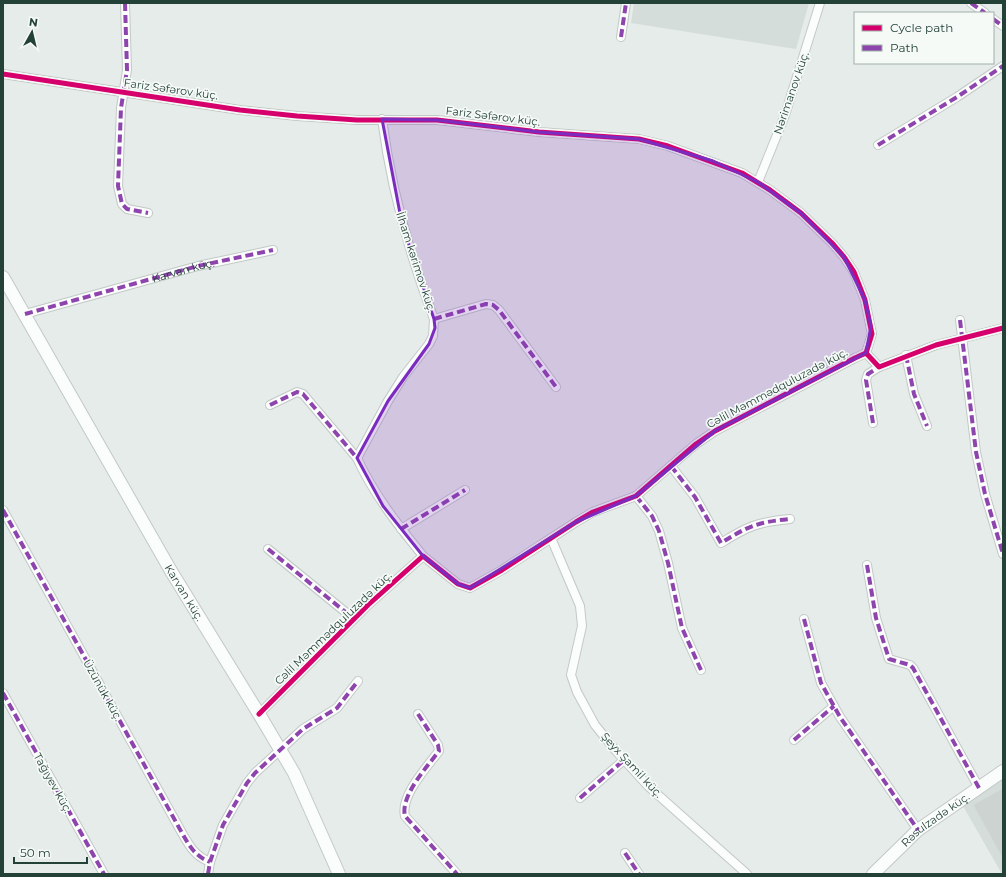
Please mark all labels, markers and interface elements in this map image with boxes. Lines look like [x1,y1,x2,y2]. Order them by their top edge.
north arrow [12,12,52,52]
legend [854,12,994,64]
text: N [28,15,39,30]
text: Cycle path [890,20,953,35]
text: Path [890,40,919,55]
street label: Nərimanov küç. [770,50,812,136]
street label: Fariz Səfərov küç. [123,75,219,103]
street label: Fariz Səfərov küç. [445,103,541,129]
street label: İlham kərimov küç. [393,210,439,314]
street label: Karvan küç. [150,256,216,285]
street label: Cəlil Məmmədquluzadə küç. [704,345,850,431]
street label: Karvan küç. [162,562,207,624]
street label: Cəlil Məmmədquluzadə küç. [272,568,394,688]
street label: Üzünük küç. [80,657,126,723]
street label: Şeyx Şamil küç. [598,729,666,801]
street label: Tağıyev küç. [31,750,75,816]
street label: Rəsulzadə küç. [898,789,972,850]
scale bar [14,839,87,865]
text: 50 m [20,845,51,860]

